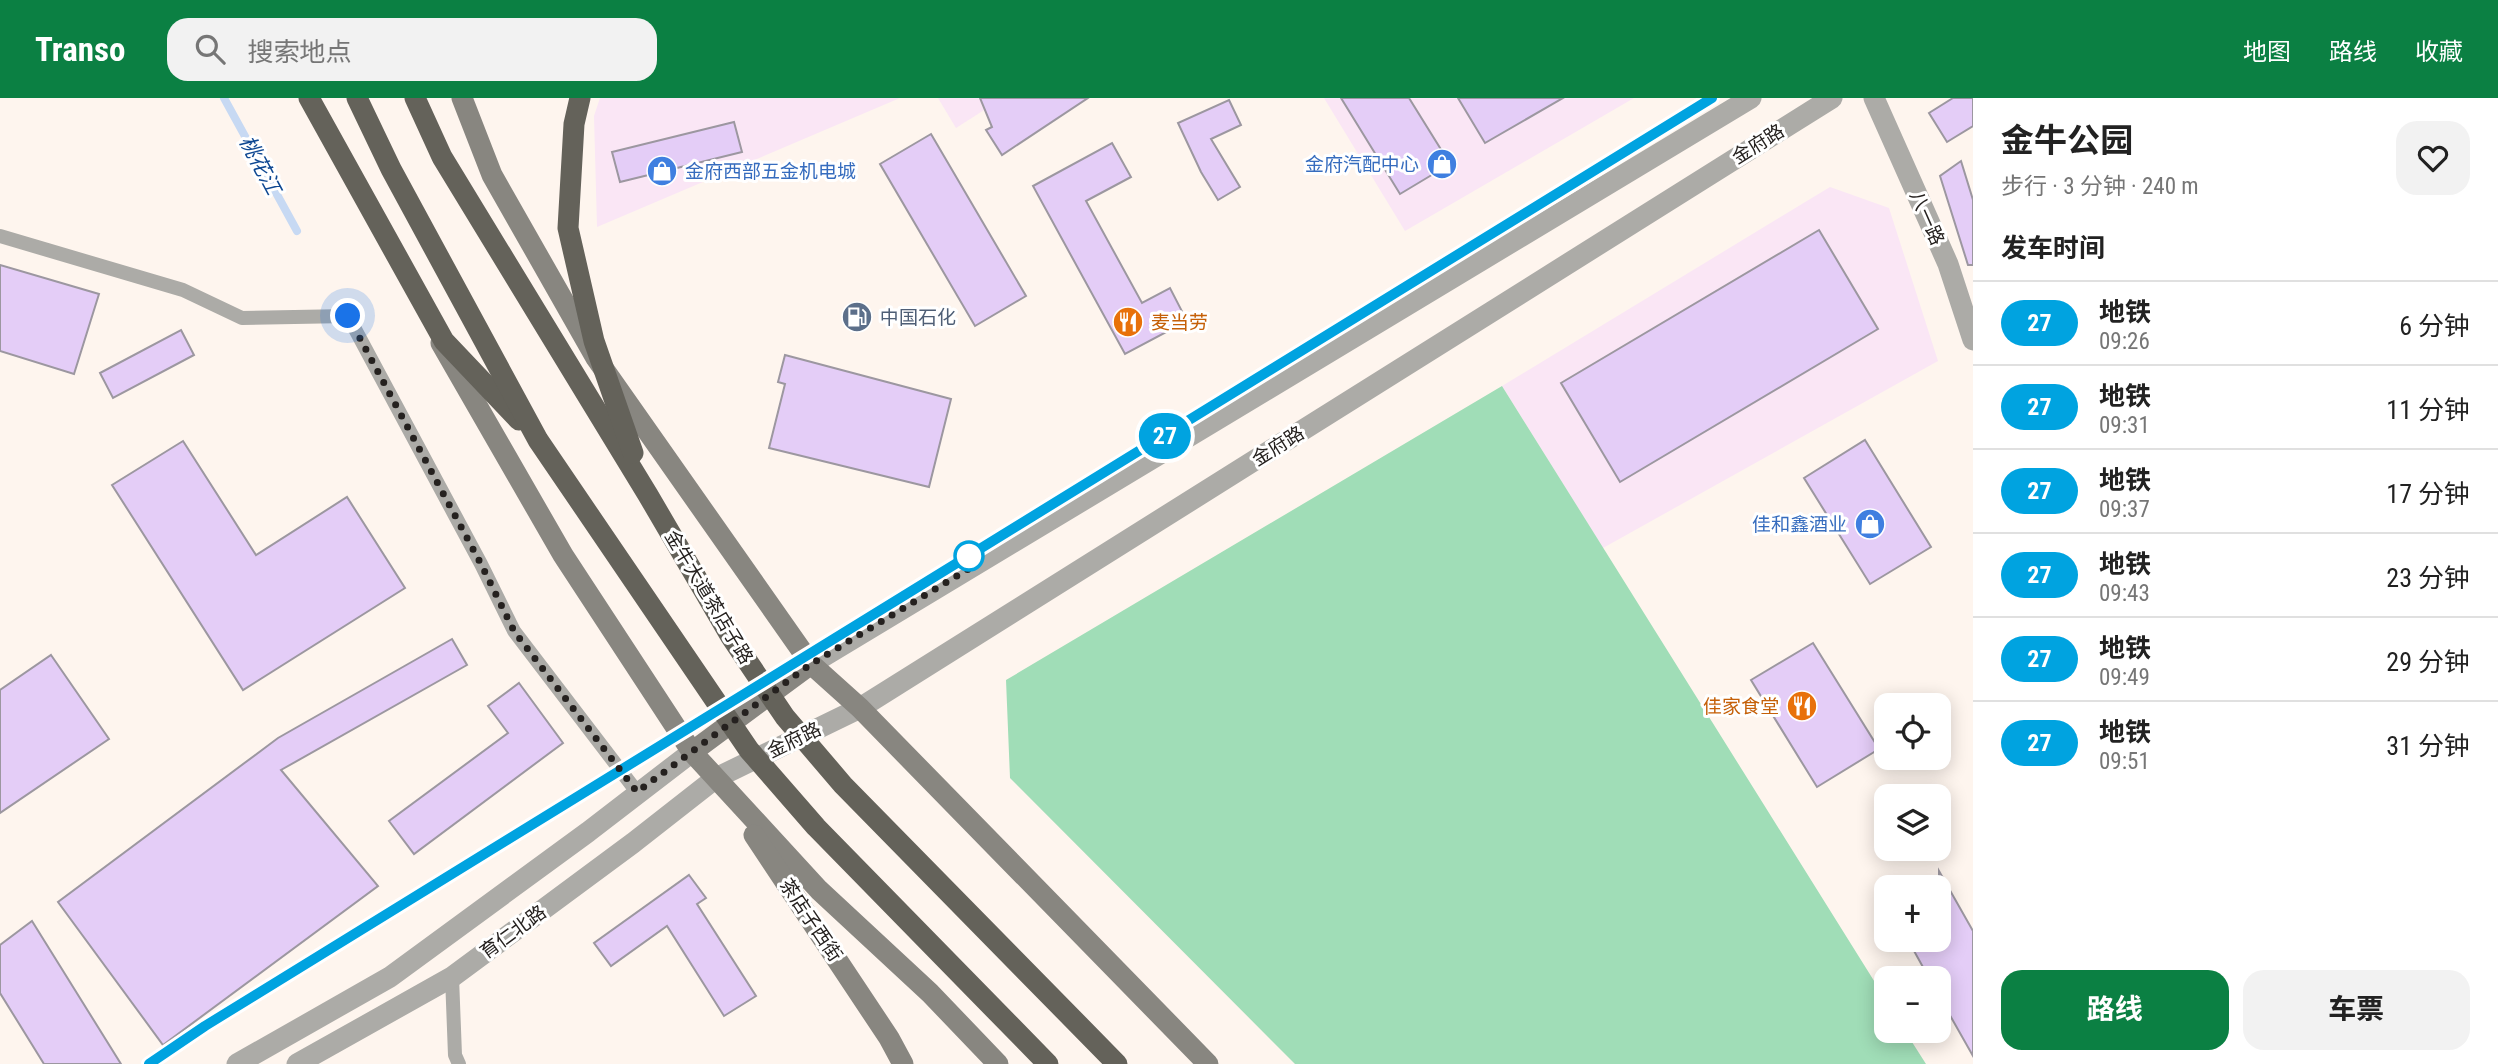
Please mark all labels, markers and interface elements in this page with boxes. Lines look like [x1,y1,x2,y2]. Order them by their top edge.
search box [167,18,657,81]
text: Transo [35,30,125,69]
icon: search [191,30,229,68]
text: 搜索地点 [247,37,352,67]
text: 地图 [2243,38,2291,66]
text: 路线 [2329,38,2377,66]
text: 收藏 [2415,38,2463,66]
street label: 金府路 [1728,119,1788,169]
text: 金牛公园 [2001,121,2133,160]
button: heart [2396,121,2470,195]
water label: 桃花江 [235,132,286,200]
shop icon: 金府汽配中心 [1425,147,1459,181]
place label: 金府汽配中心 [1305,153,1419,176]
shop icon: 金府西部五金机电城 [645,154,679,188]
place label: 金府西部五金机电城 [685,160,856,183]
text: 步行 · 3 分钟 · 240 m [2001,173,2199,200]
street label: 八一路 [1905,187,1949,249]
text: 发车时间 [2001,233,2105,263]
text: 地铁 [2099,297,2151,327]
your location [330,298,365,333]
fuel station icon: 中国石化 [840,300,874,334]
restaurant icon: 麦当劳 [1111,305,1145,339]
place label: 中国石化 [880,306,956,329]
text: 27 [2027,309,2052,337]
place label: 麦当劳 [1151,311,1208,334]
text: 6 分钟 [2399,311,2470,341]
text: 09:26 [2099,328,2150,355]
text: 地铁 [2099,381,2151,411]
text: 27 [2027,393,2052,421]
text: 11 分钟 [2386,395,2470,425]
text: 09:31 [2099,412,2150,439]
line badge: 27 [1134,413,1196,459]
street label: 金府路 [1248,421,1308,471]
text: 27 [1153,422,1177,450]
text: 地铁 [2099,465,2151,495]
text: 27 [2027,477,2052,505]
text: 17 分钟 [2386,479,2470,509]
text: 09:37 [2099,496,2150,523]
shop icon: 佳和鑫酒业 [1853,507,1887,541]
place label: 佳和鑫酒业 [1752,513,1847,536]
street label: 金牛大道茶店子路 [660,526,758,668]
unlabelled marker [954,541,984,571]
text: 地铁 [2099,549,2151,579]
text: 27 [2027,561,2052,589]
text: 23 分钟 [2386,563,2470,593]
text: 09:43 [2099,580,2150,607]
text: 地铁 [2099,633,2151,663]
text: 27 [2027,645,2052,673]
text: 29 分钟 [2386,647,2470,677]
text: 09:49 [2099,664,2150,691]
restaurant icon: 佳家食堂 [1785,689,1819,723]
map controls [1874,693,1951,1043]
button: locate [1874,693,1951,770]
place label: 佳家食堂 [1703,695,1779,718]
street label: 金府路 [763,717,825,763]
text: 地铁 [2099,717,2151,747]
text: 27 [2027,729,2052,757]
text: 31 分钟 [2386,731,2470,761]
text: 09:51 [2099,748,2150,775]
button: layers [1874,784,1951,861]
street label: 茶店子西街 [775,874,847,966]
button: + [1874,875,1951,952]
street label: 育仁北路 [475,900,551,964]
button: − [1874,966,1951,1043]
button: 路线 [2001,970,2229,1050]
button: 车票 [2243,970,2470,1050]

